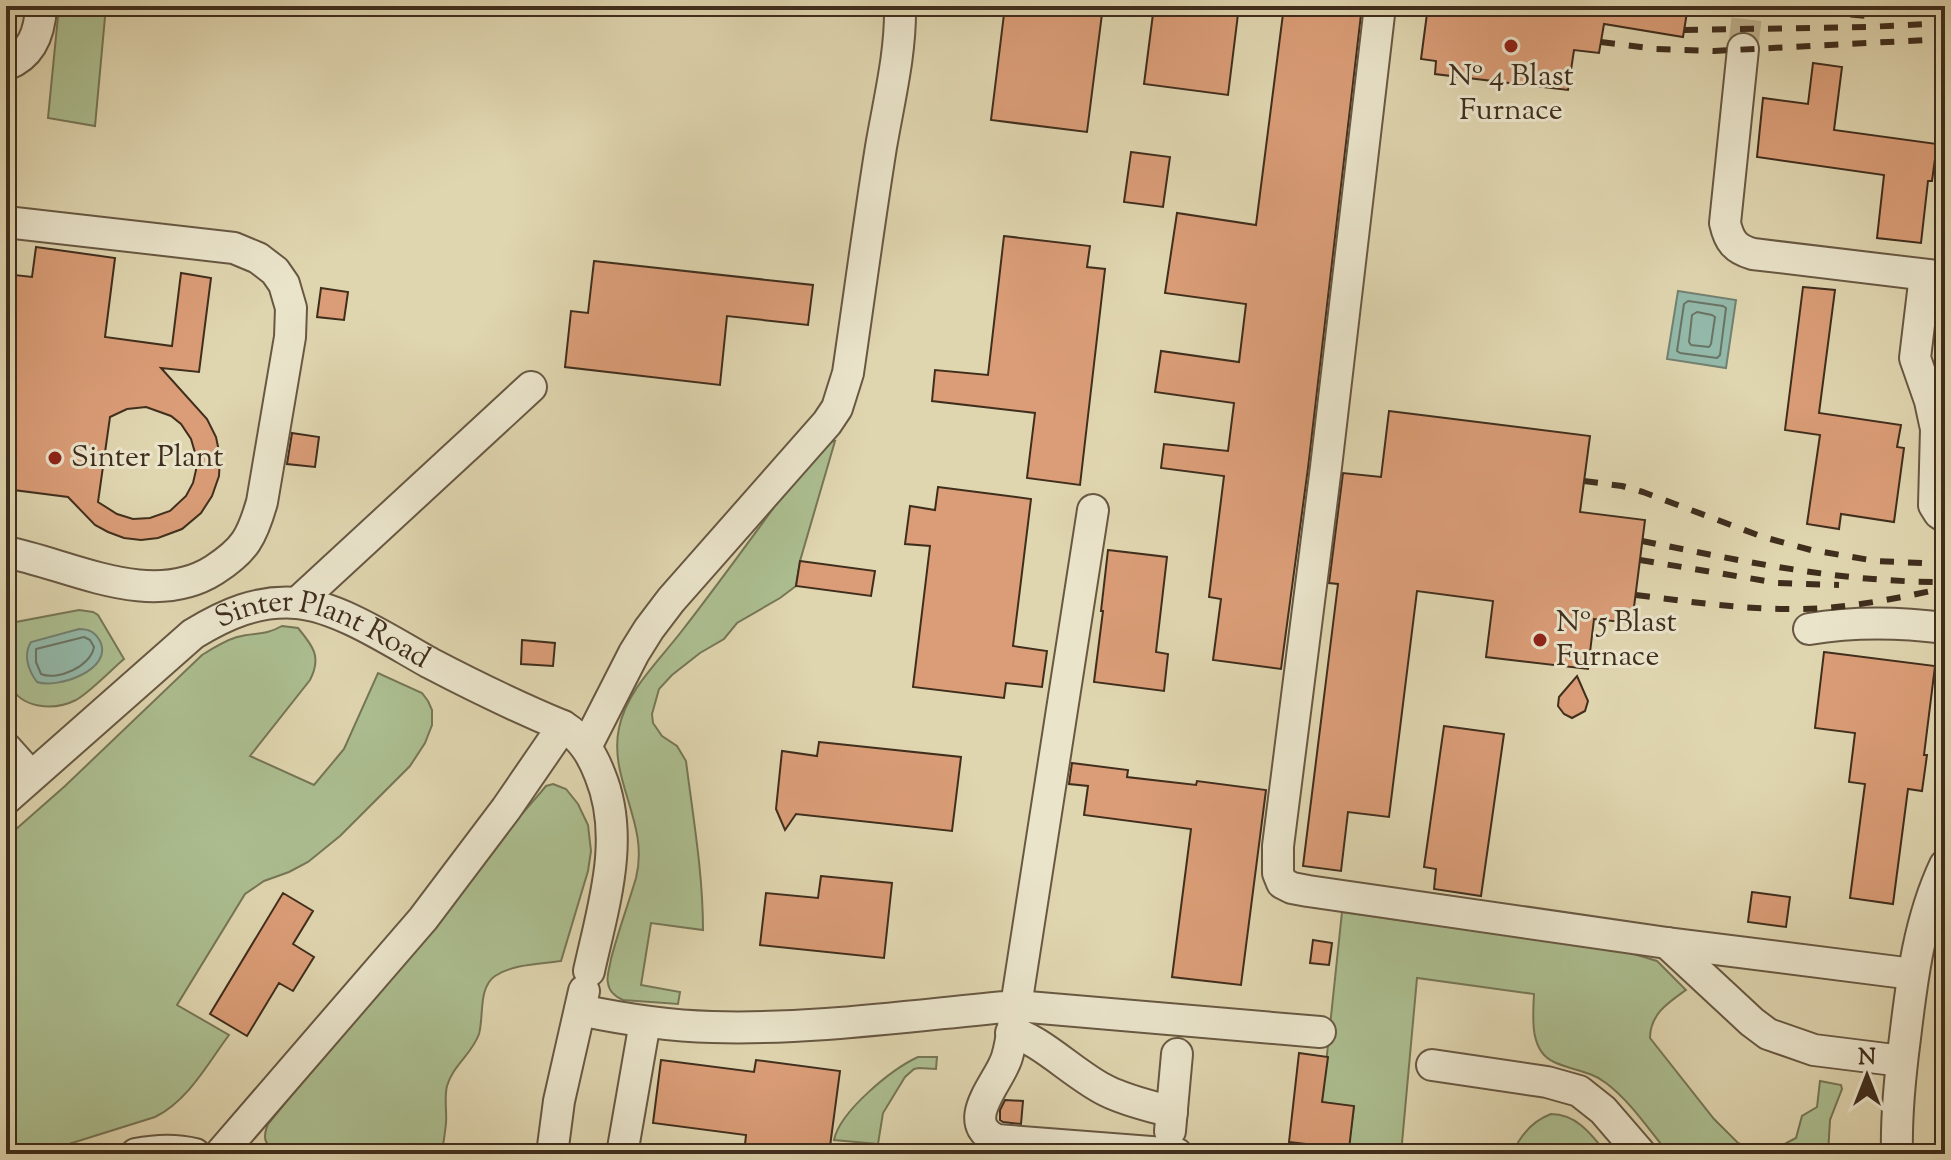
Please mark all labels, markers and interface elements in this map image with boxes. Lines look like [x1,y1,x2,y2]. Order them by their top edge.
marker: Nº 4 Blast Furnace [1502,37,1520,55]
place label: Nº 4 Blast Furnace [1448,56,1574,133]
place label: Sinter Plant [71,437,224,480]
marker: Sinter Plant [46,449,64,467]
street label: Sinter Plant Road [208,581,438,680]
place label: Nº 5 Blast Furnace [1556,602,1677,679]
marker: Nº 5 Blast Furnace [1531,631,1549,649]
north arrow [1827,1036,1907,1116]
text: N [1858,1043,1876,1075]

